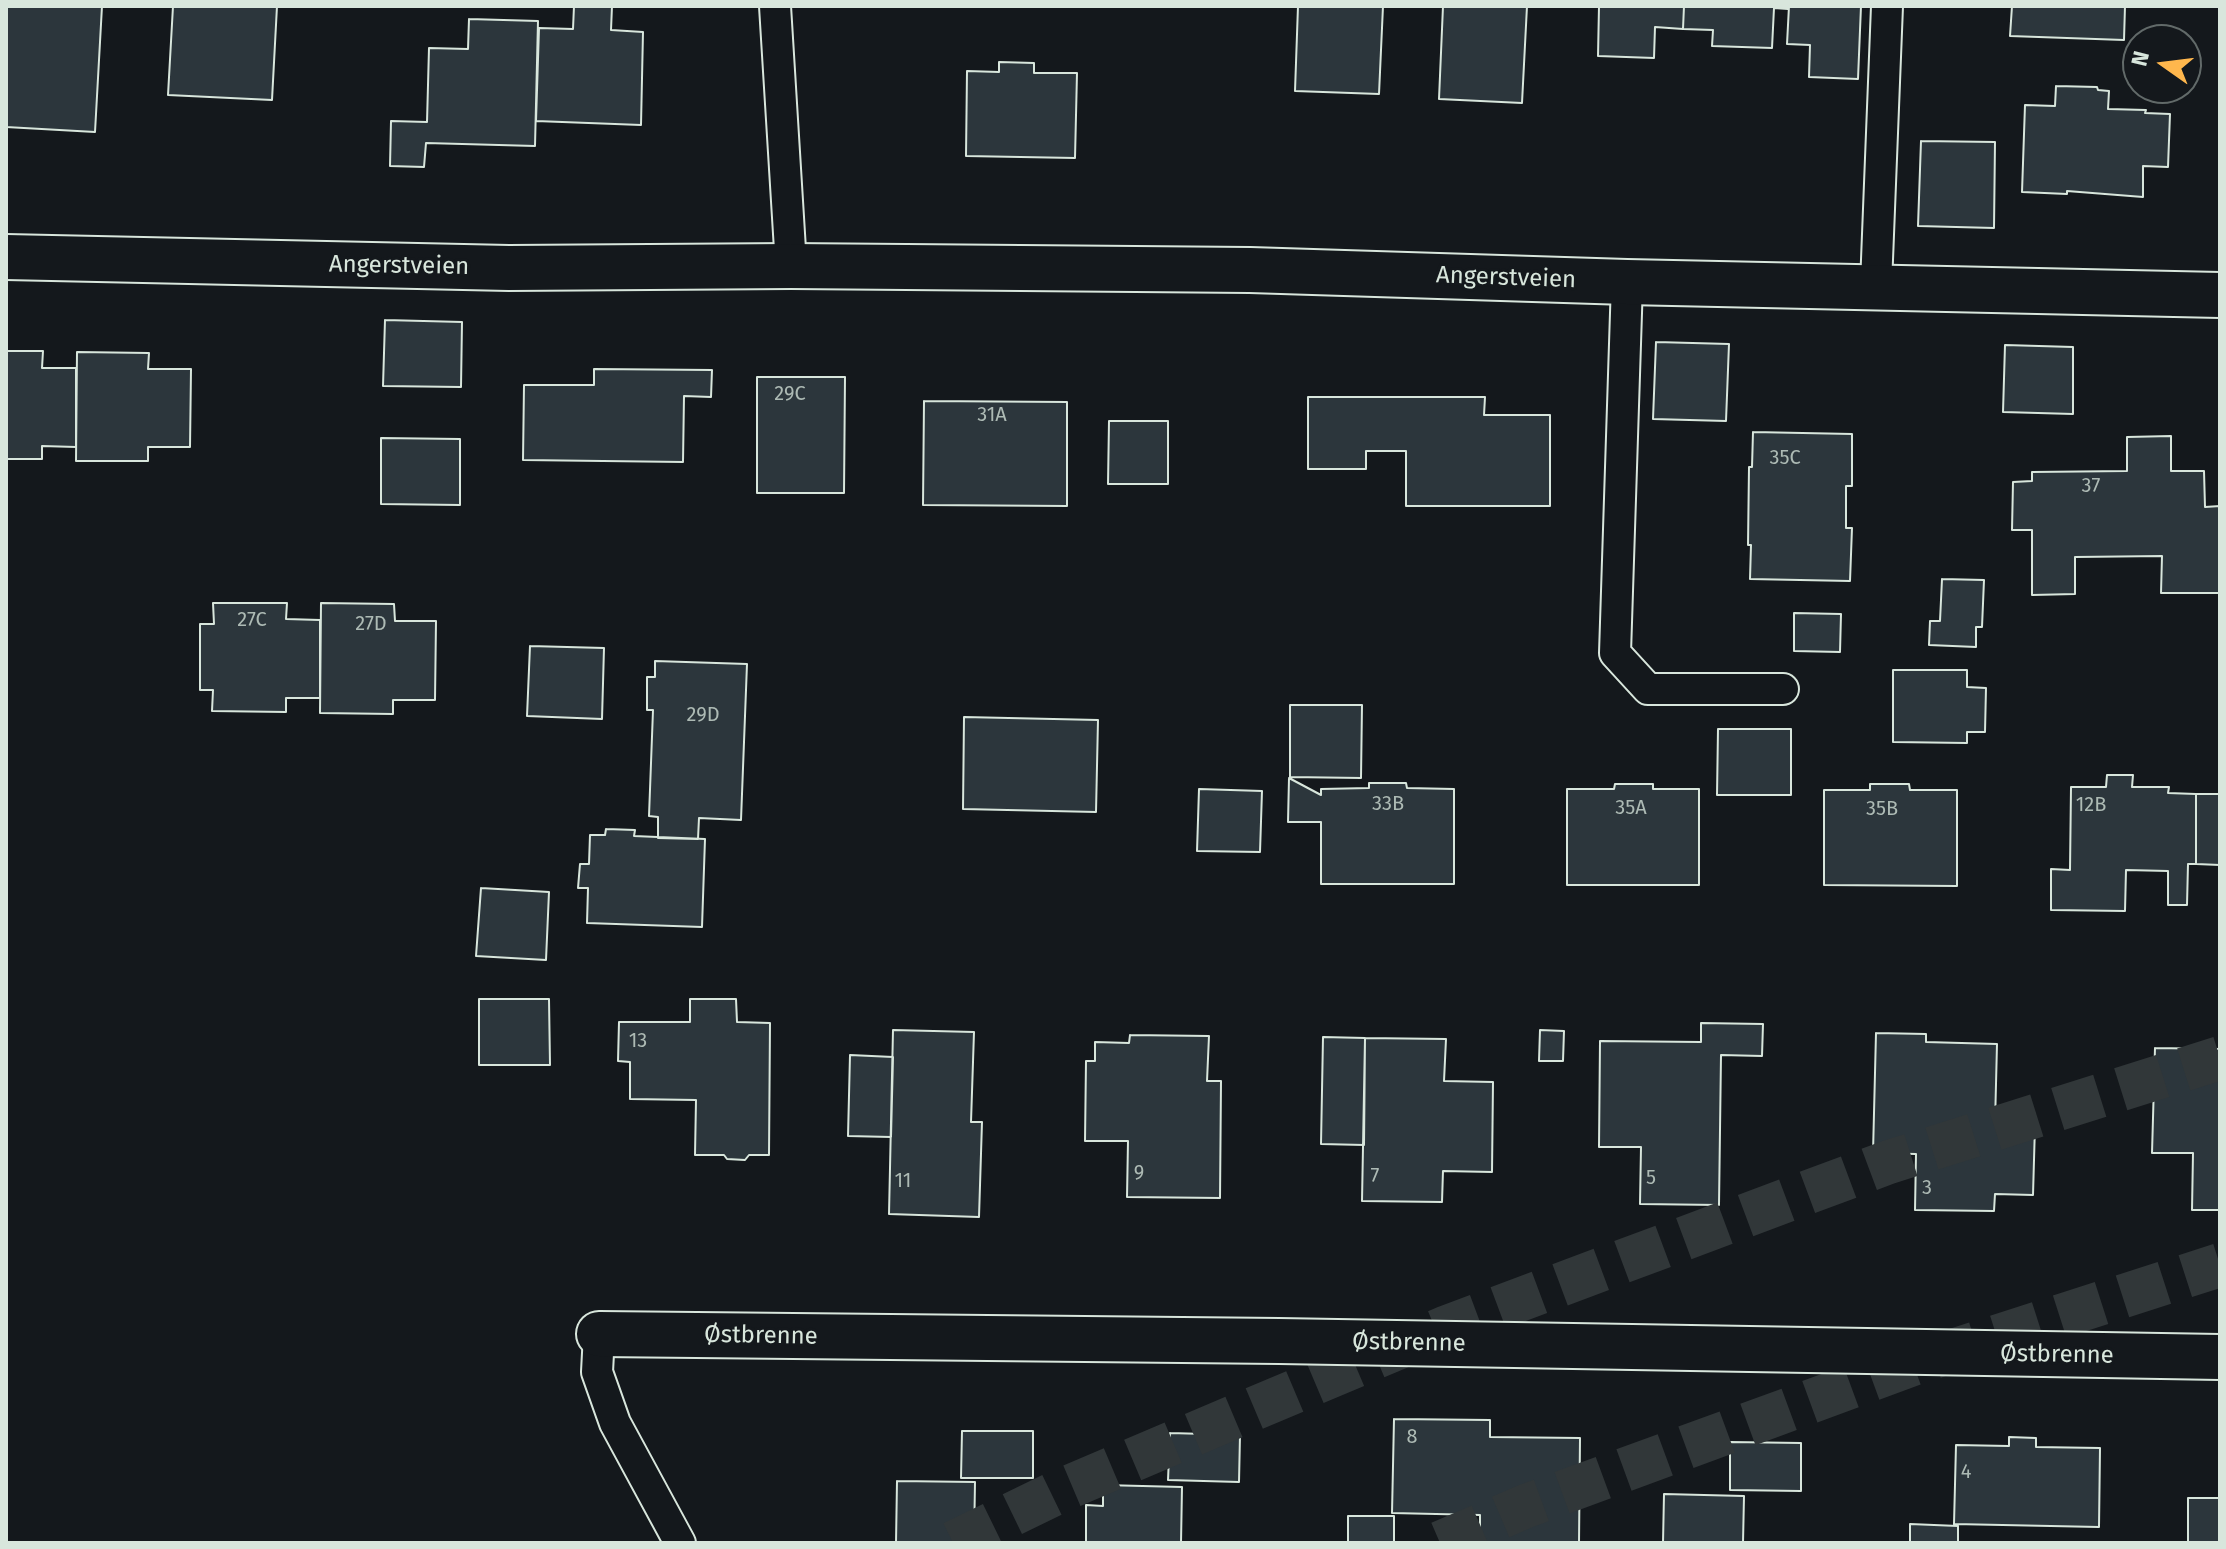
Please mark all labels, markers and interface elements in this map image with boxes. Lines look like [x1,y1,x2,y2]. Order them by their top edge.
north arrow [2122,24,2202,104]
text: N [2125,48,2155,69]
street label: Angerstveien [329,250,469,282]
street label: Angerstveien [1435,261,1577,295]
house number: 29C [774,382,806,406]
house number: 31A [977,403,1007,427]
house number: 35C [1769,446,1801,470]
house number: 37 [2082,474,2100,498]
house number: 27C [237,608,267,632]
house number: 27D [355,612,387,636]
house number: 29D [686,703,720,727]
house number: 33B [1372,792,1404,816]
house number: 12B [2076,793,2106,817]
house number: 35A [1615,796,1647,820]
house number: 35B [1866,797,1898,821]
house number: 13 [629,1029,647,1053]
house number: 9 [1134,1161,1144,1185]
house number: 7 [1371,1164,1379,1188]
house number: 5 [1646,1166,1656,1190]
house number: 11 [894,1169,912,1193]
house number: 3 [1922,1176,1932,1200]
street label: Østbrenne [704,1321,818,1351]
street label: Østbrenne [1352,1328,1466,1358]
street label: Østbrenne [2000,1340,2114,1370]
house number: 8 [1406,1425,1418,1449]
house number: 4 [1961,1460,1971,1484]

